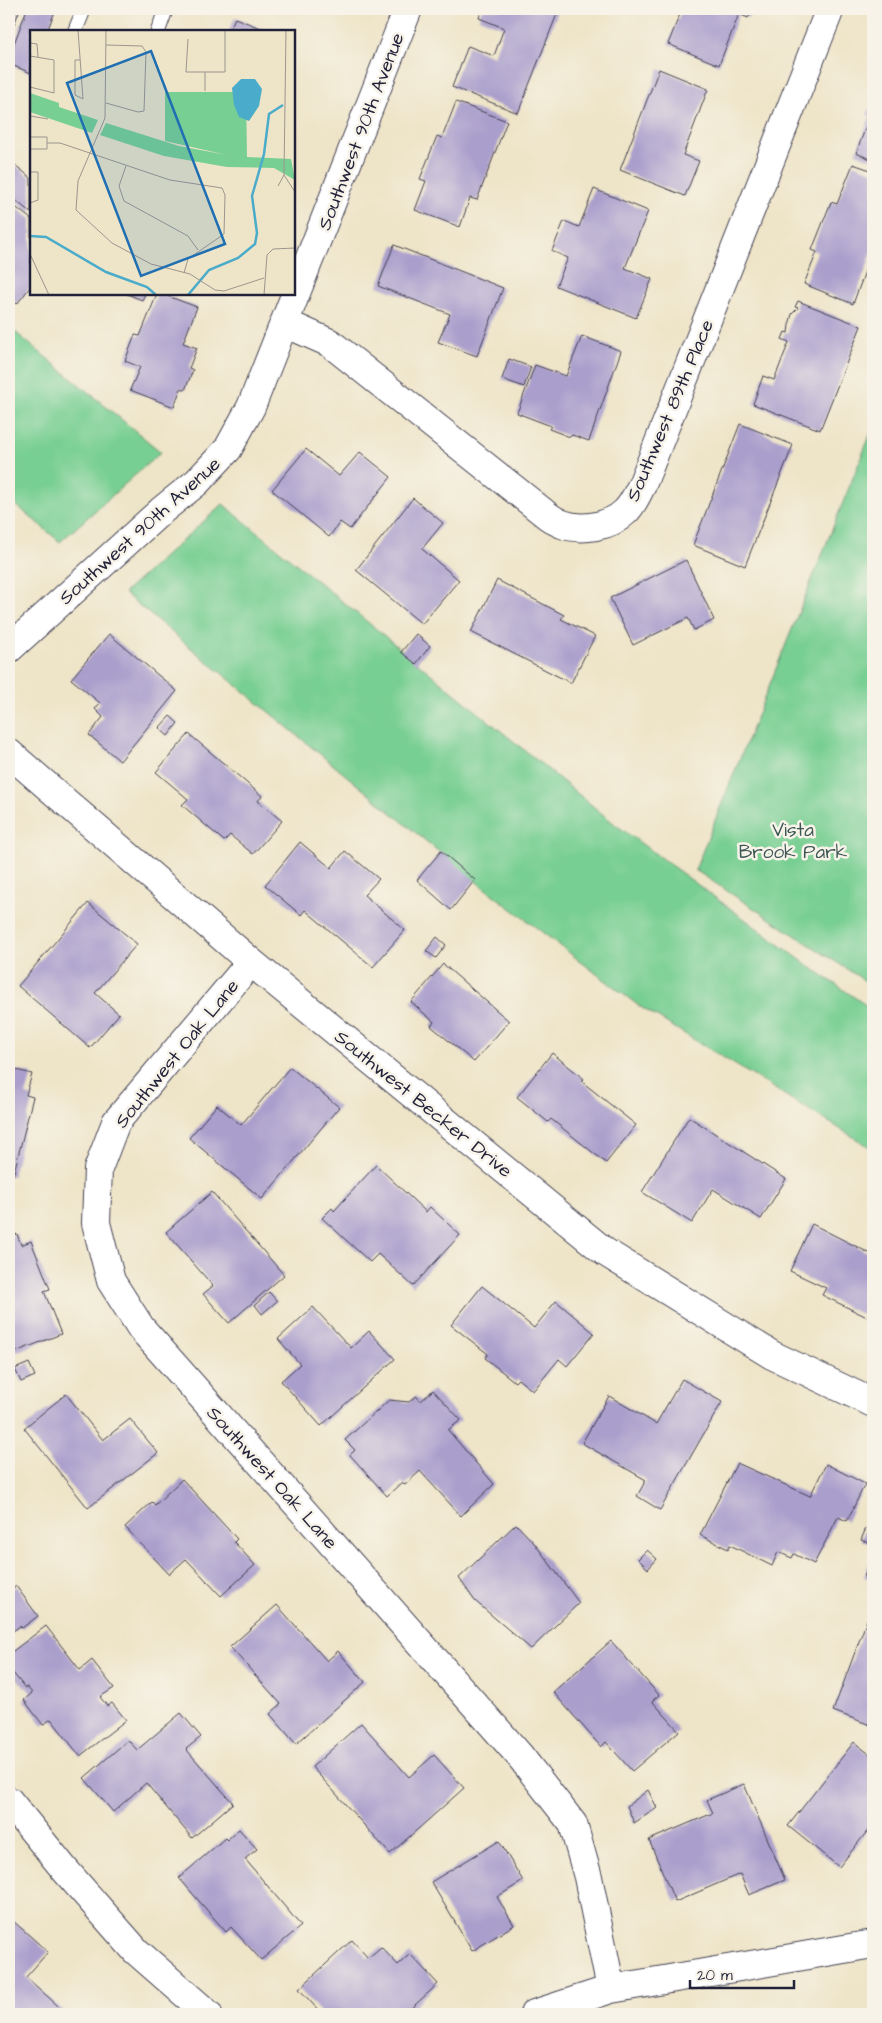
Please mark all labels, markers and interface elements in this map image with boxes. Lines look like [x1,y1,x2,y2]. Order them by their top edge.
street label: Southwest 90th Avenue [311,29,412,234]
inset map [30,30,295,295]
street label: Southwest 89th Place [620,316,721,506]
street label: Southwest 90th Avenue [53,451,227,611]
park label: Vista Brook Park [739,817,848,866]
street label: Southwest Oak Lane [109,974,246,1134]
street label: Southwest Becker Drive [328,1024,518,1184]
street label: Southwest Oak Lane [200,1400,344,1556]
scale bar [690,1958,793,1990]
text: 20 m [697,1965,733,1986]

